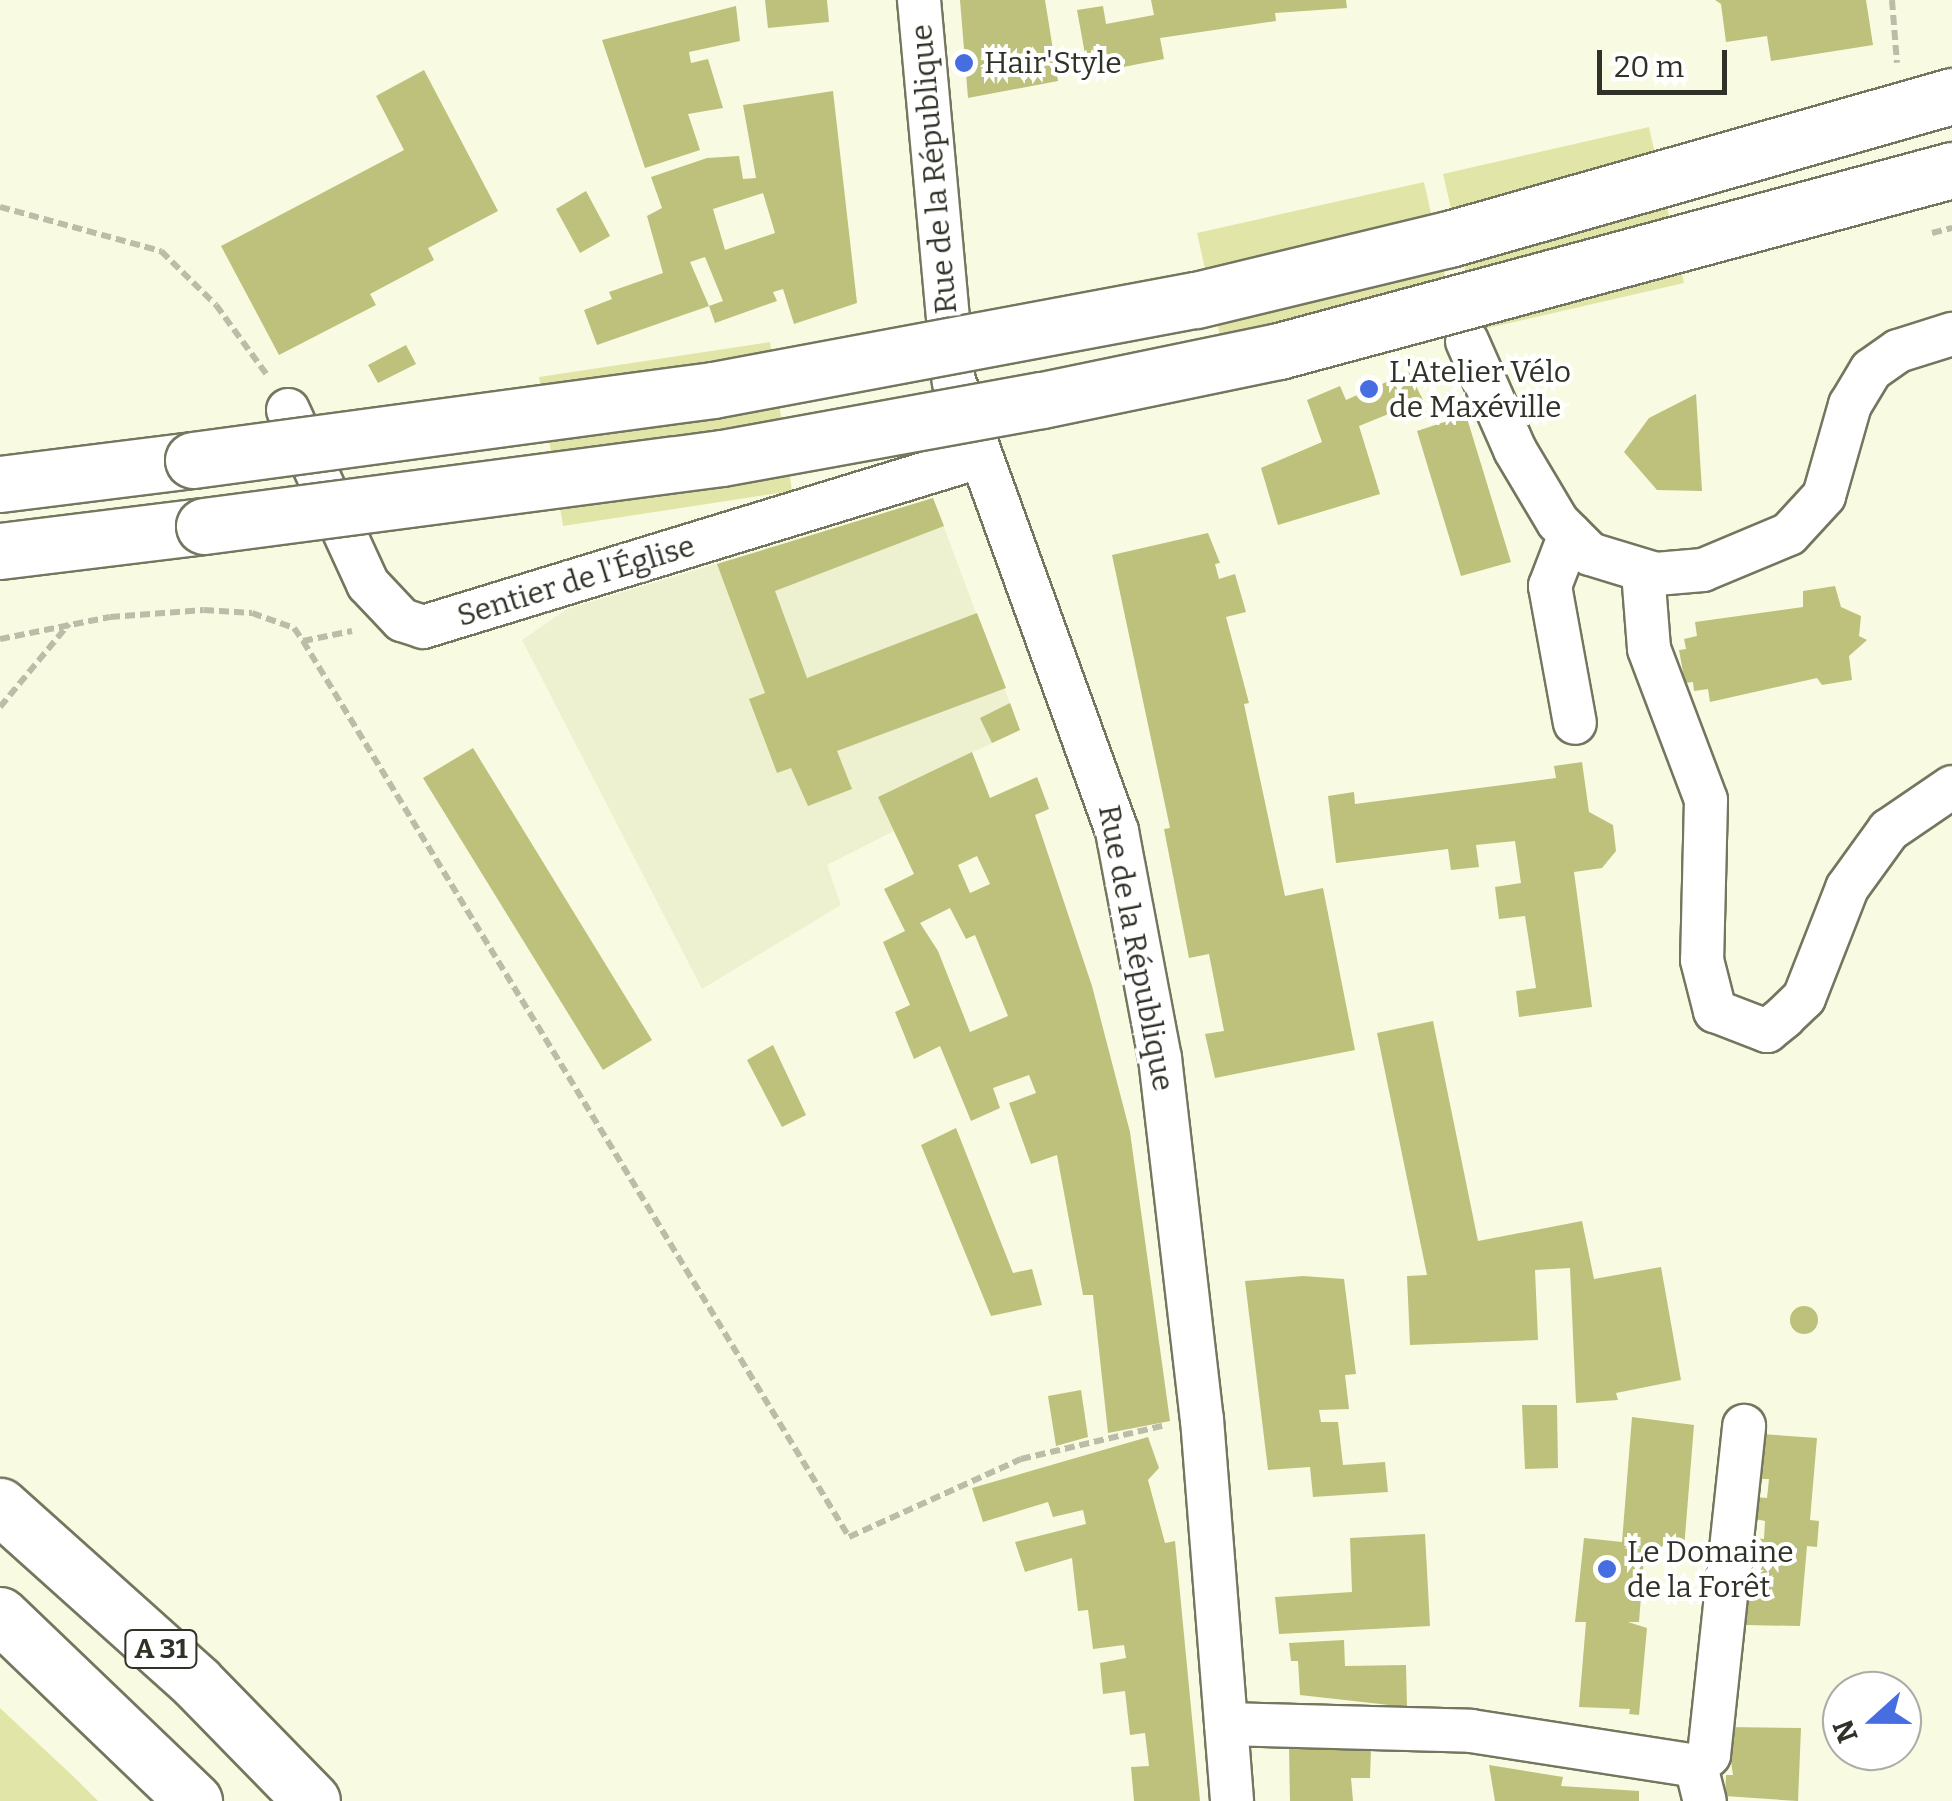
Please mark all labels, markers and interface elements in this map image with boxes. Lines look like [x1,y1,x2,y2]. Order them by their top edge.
street label: Rue de la République [903,23,965,315]
scale bar [1602,30,1732,92]
place label: Hair'Style [984,45,1122,81]
text: 20 m [1614,49,1684,85]
marker: Hair'Style [953,52,975,74]
place label: L'Atelier Vélo de Maxéville [1389,354,1571,424]
marker: L'Atelier Vélo de Maxéville [1358,378,1380,400]
street label: Sentier de l'Église [453,528,699,634]
street label: Rue de la République [1091,802,1181,1094]
place label: Le Domaine de la Forêt [1627,1534,1794,1604]
marker: Le Domaine de la Forêt [1596,1558,1618,1580]
road number: A 31 [124,1626,198,1672]
north arrow [1822,1671,1922,1771]
text: N [1826,1715,1865,1747]

